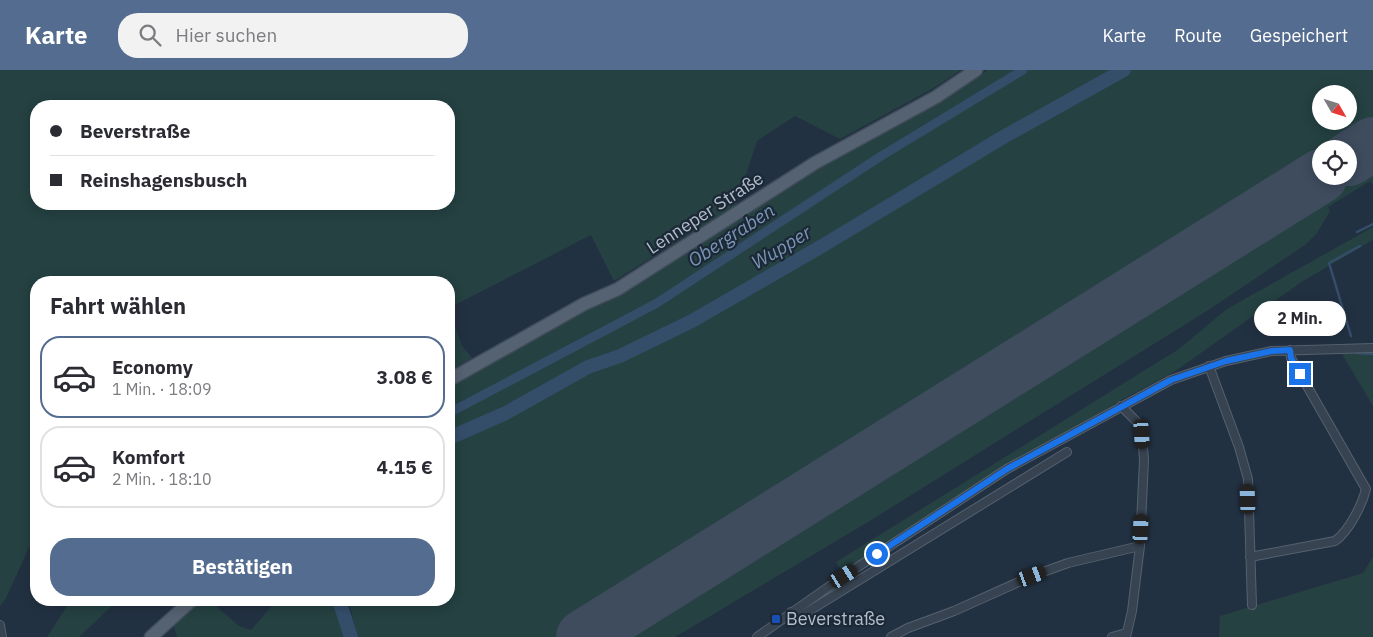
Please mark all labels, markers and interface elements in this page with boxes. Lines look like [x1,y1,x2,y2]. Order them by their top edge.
search box [118,13,468,58]
text: Karte [25,19,88,51]
icon: search [136,21,164,49]
text: Hier suchen [176,23,277,47]
text: Karte [1103,24,1146,47]
text: Route [1174,24,1222,47]
text: Gespeichert [1250,24,1348,47]
north arrow [1312,85,1358,130]
map controls [1312,85,1357,185]
text: Beverstraße [80,119,190,143]
button: locate [1312,140,1357,185]
street label: Lenneper Straße [642,166,768,259]
text: Reinshagensbusch [80,168,247,192]
water label: Obergraben [683,198,779,272]
water label: Wupper [747,219,816,274]
text: Fahrt wählen [50,291,186,320]
callout: 2 Min. [1254,302,1346,336]
text: 2 Min. [1277,308,1323,328]
icon: car [52,355,97,400]
text: Economy [112,355,193,379]
route end [1289,363,1311,385]
text: 3.08 € [377,365,433,389]
text: 1 Min. · 18:09 [112,379,212,399]
car [1133,419,1150,449]
icon: car [52,445,97,490]
text: Komfort [112,445,185,469]
text: 4.15 € [377,455,433,479]
text: 2 Min. · 18:10 [112,469,212,489]
car [1239,484,1256,514]
car [1132,514,1149,544]
button: Bestätigen [50,538,435,596]
route start [866,543,888,565]
car [827,562,860,590]
car [1015,564,1048,588]
place label: Beverstraße [786,607,885,630]
marker: Beverstraße [770,613,782,625]

